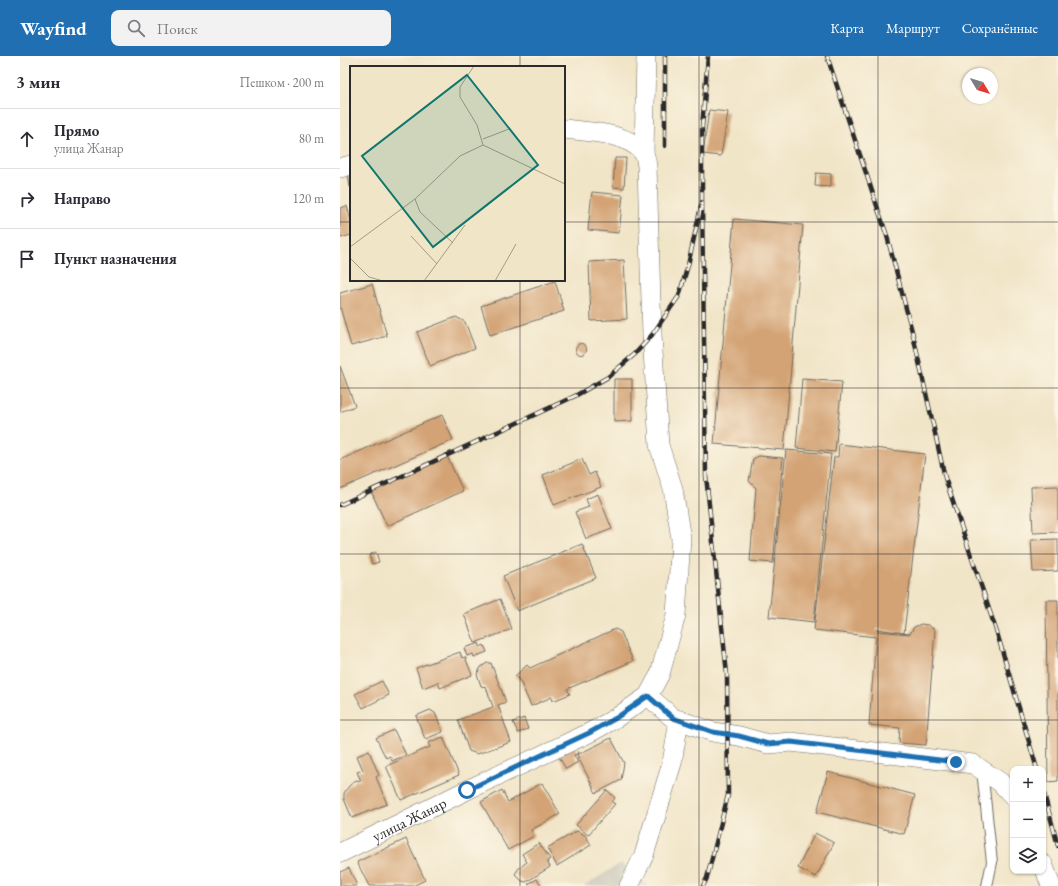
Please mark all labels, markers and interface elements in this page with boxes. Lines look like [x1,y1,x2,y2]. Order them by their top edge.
search box [111,10,391,46]
text: Wayfind [20,16,87,41]
icon: search [125,17,147,39]
text: Поиск [157,19,198,38]
text: Карта [831,19,864,37]
text: Маршрут [886,19,940,37]
text: Сохранённые [962,19,1038,37]
inset map [350,66,565,281]
north arrow [962,68,998,104]
text: 3 мин [16,71,60,93]
text: Пешком · 200 m [240,74,324,91]
text: Прямо [54,121,99,140]
icon: ahead [16,128,38,150]
text: 80 m [299,130,324,147]
text: улица Жанар [54,140,124,157]
icon: right [16,188,38,210]
text: Направо [54,189,111,208]
text: 120 m [293,190,324,207]
icon: arrive [16,248,38,270]
text: Пункт назначения [54,249,177,268]
route end [947,753,965,771]
map controls [1010,766,1046,874]
button: + [1010,766,1046,802]
route start [458,781,476,799]
street label: улица Жанар [369,792,449,845]
button: − [1010,802,1046,838]
button: layers [1010,838,1046,874]

